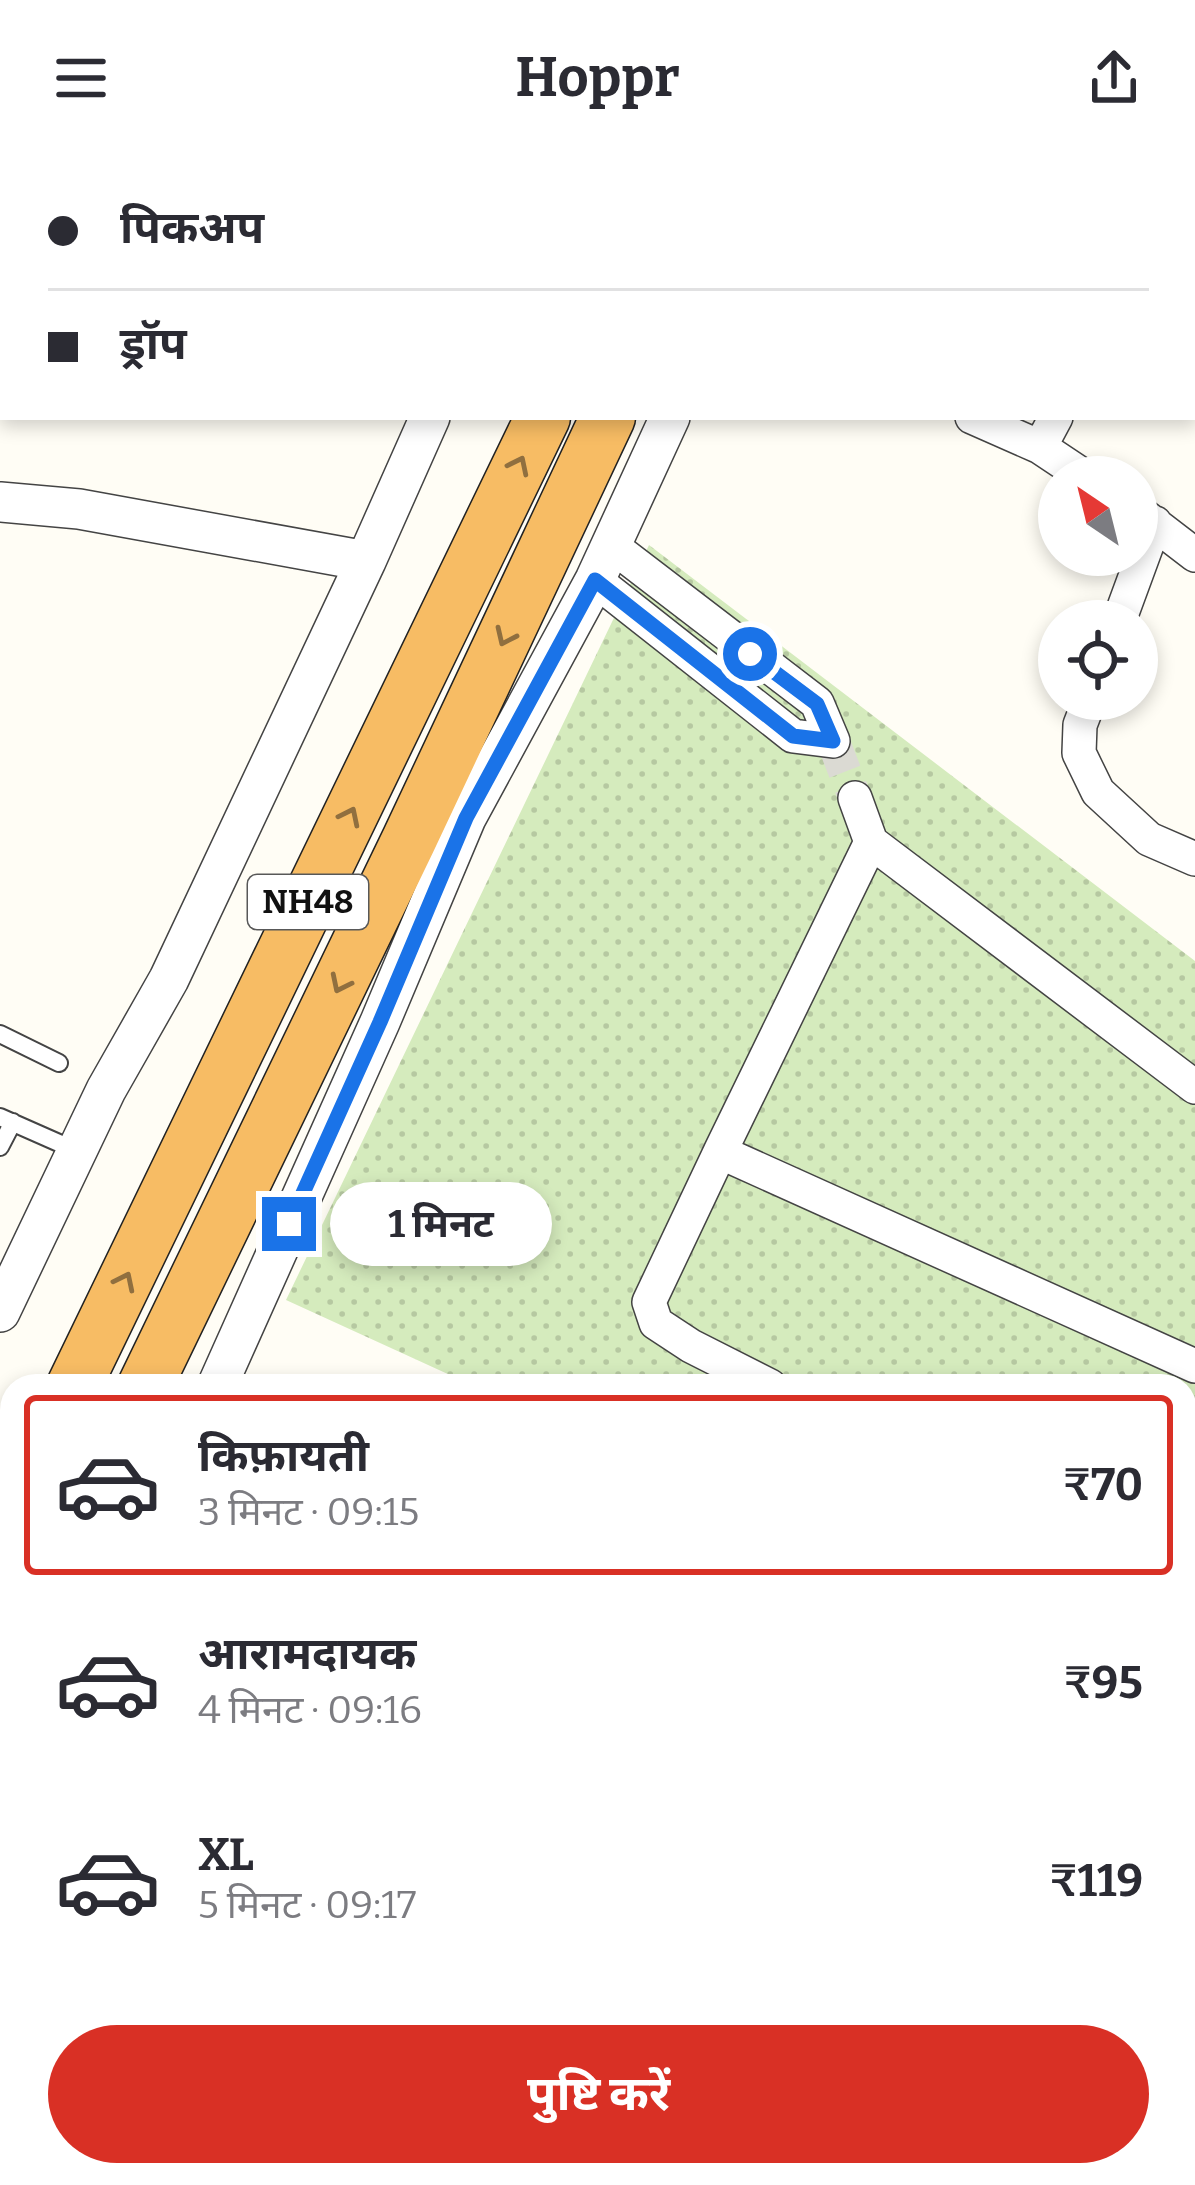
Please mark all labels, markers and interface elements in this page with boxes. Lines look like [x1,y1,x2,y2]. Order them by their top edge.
icon: menu [48,45,114,111]
icon: share [1081,45,1147,111]
text: Hoppr [515,46,680,110]
text: पिकअप [120,201,264,255]
text: ड्रॉप [120,317,187,371]
one-way arrow [505,456,529,477]
north arrow [1038,456,1158,576]
map controls [1038,456,1158,720]
button: locate [1038,600,1158,720]
one-way arrow [496,625,519,646]
route start [723,627,777,681]
one-way arrow [335,807,359,828]
road number: NH48 [248,875,368,929]
one-way arrow [331,971,354,993]
callout: 1 मिनट [331,1182,553,1266]
route end [262,1197,316,1251]
text: 1 मिनट [388,1201,494,1247]
one-way arrow [111,1272,134,1293]
text: किफ़ायती [198,1429,369,1483]
icon: car [54,1431,162,1539]
text: ₹70 [1063,1458,1143,1512]
text: 3 मिनट · 09:15 [198,1489,419,1535]
text: आरामदायक [198,1627,416,1681]
icon: car [54,1629,162,1737]
text: ₹95 [1064,1656,1143,1710]
text: 4 मिनट · 09:16 [198,1687,422,1733]
icon: car [54,1827,162,1935]
text: XL [198,1828,254,1882]
text: ₹119 [1049,1854,1143,1908]
text: 5 मिनट · 09:17 [198,1882,416,1928]
button: पुष्टि करें [48,2025,1149,2163]

